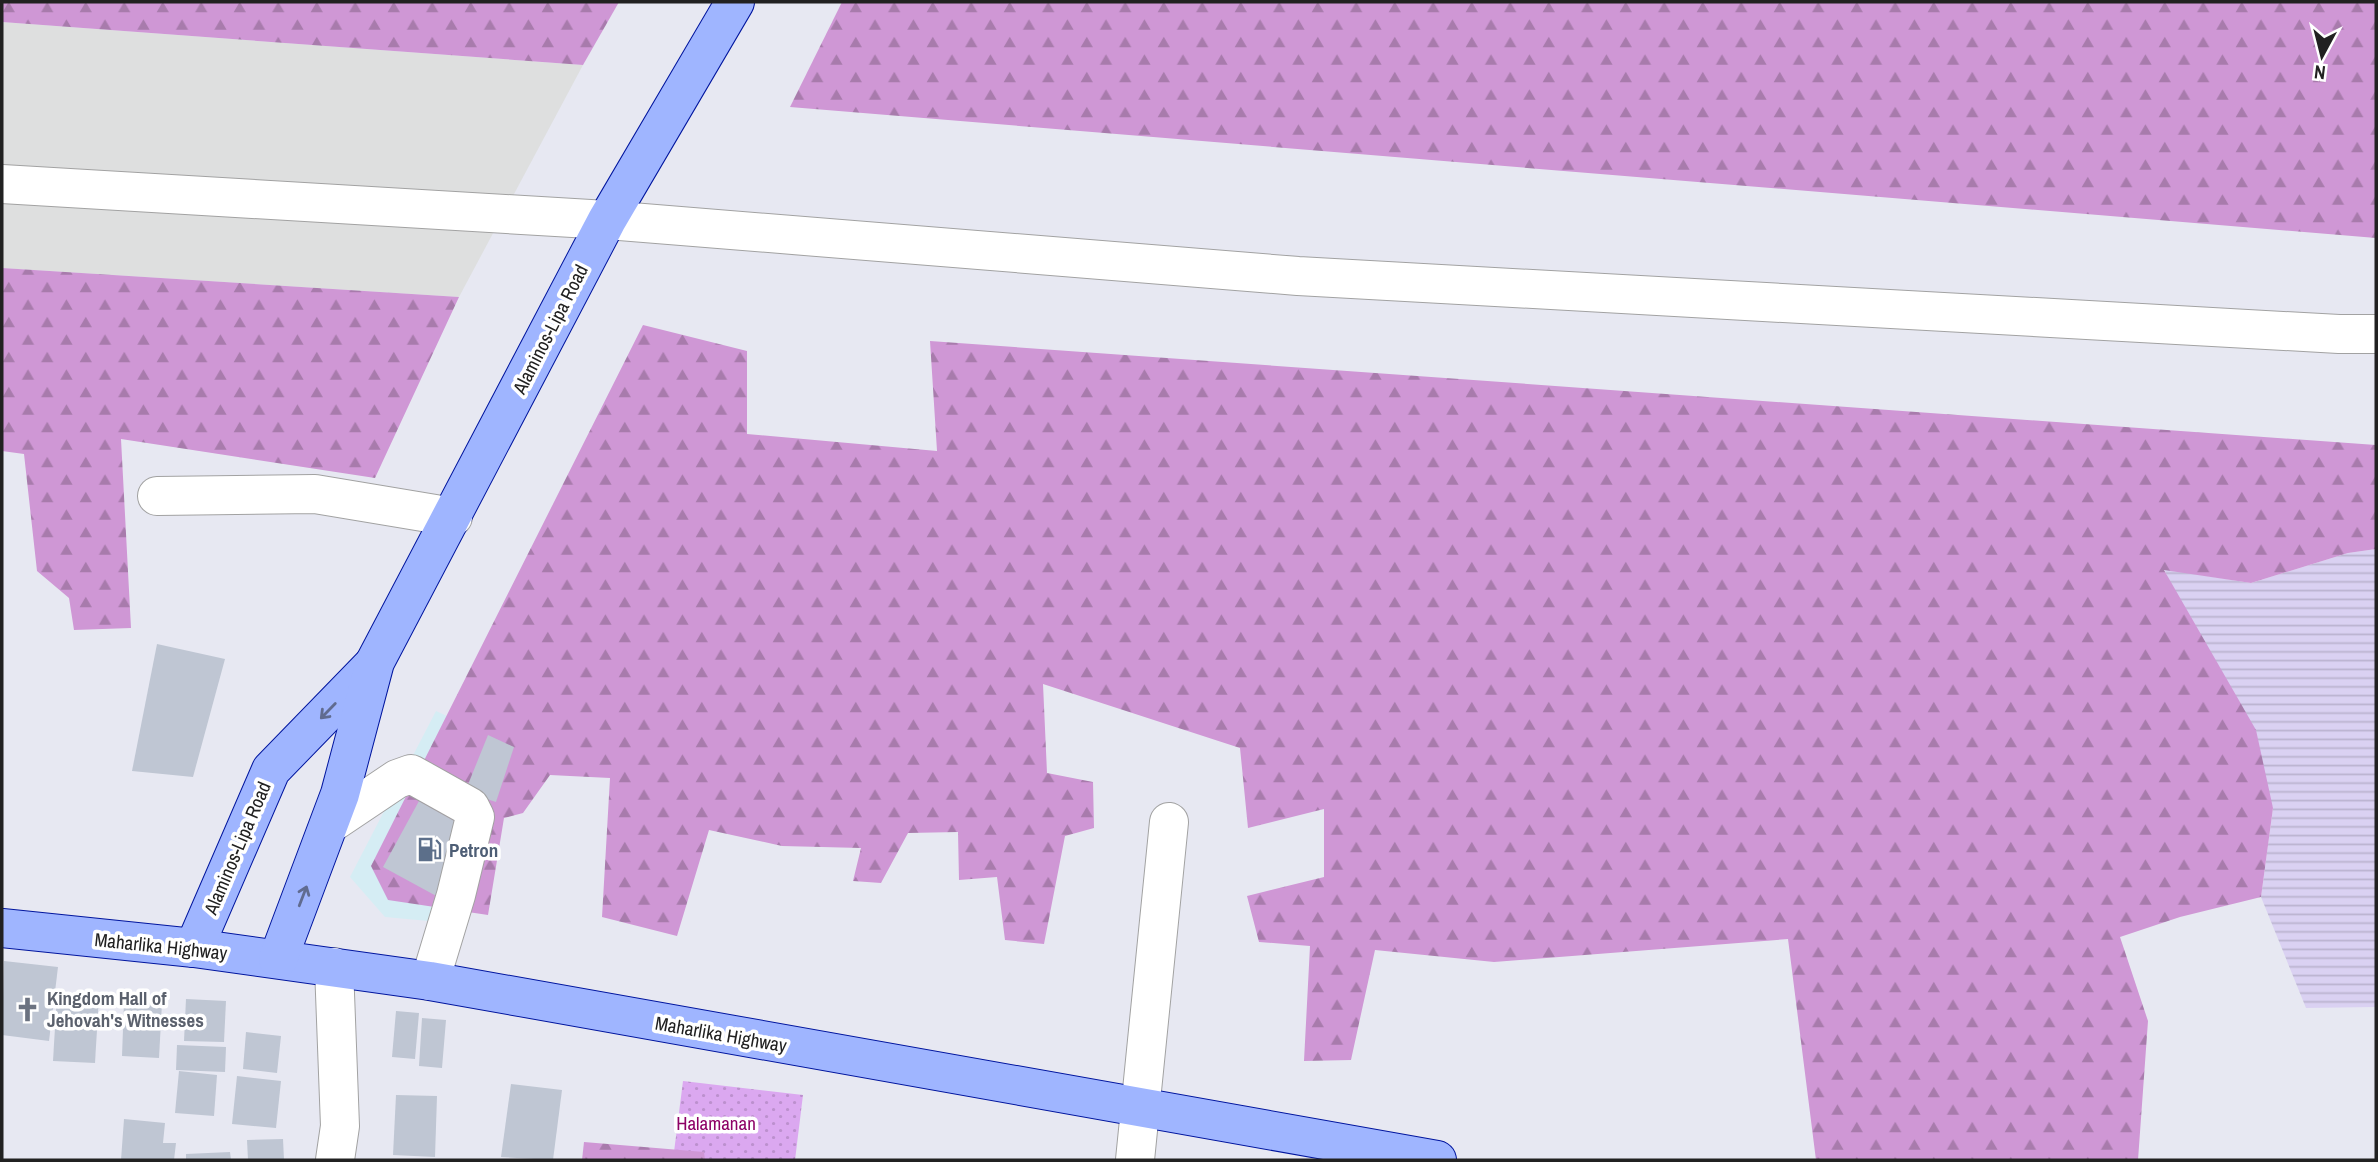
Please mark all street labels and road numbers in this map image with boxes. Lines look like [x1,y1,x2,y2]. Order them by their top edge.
street label: Alaminos-Lipa Road [506,260,594,399]
street label: Alaminos-Lipa Road [197,778,277,919]
street label: Maharlika Highway [93,926,229,966]
street label: Maharlika Highway [653,1010,789,1058]

